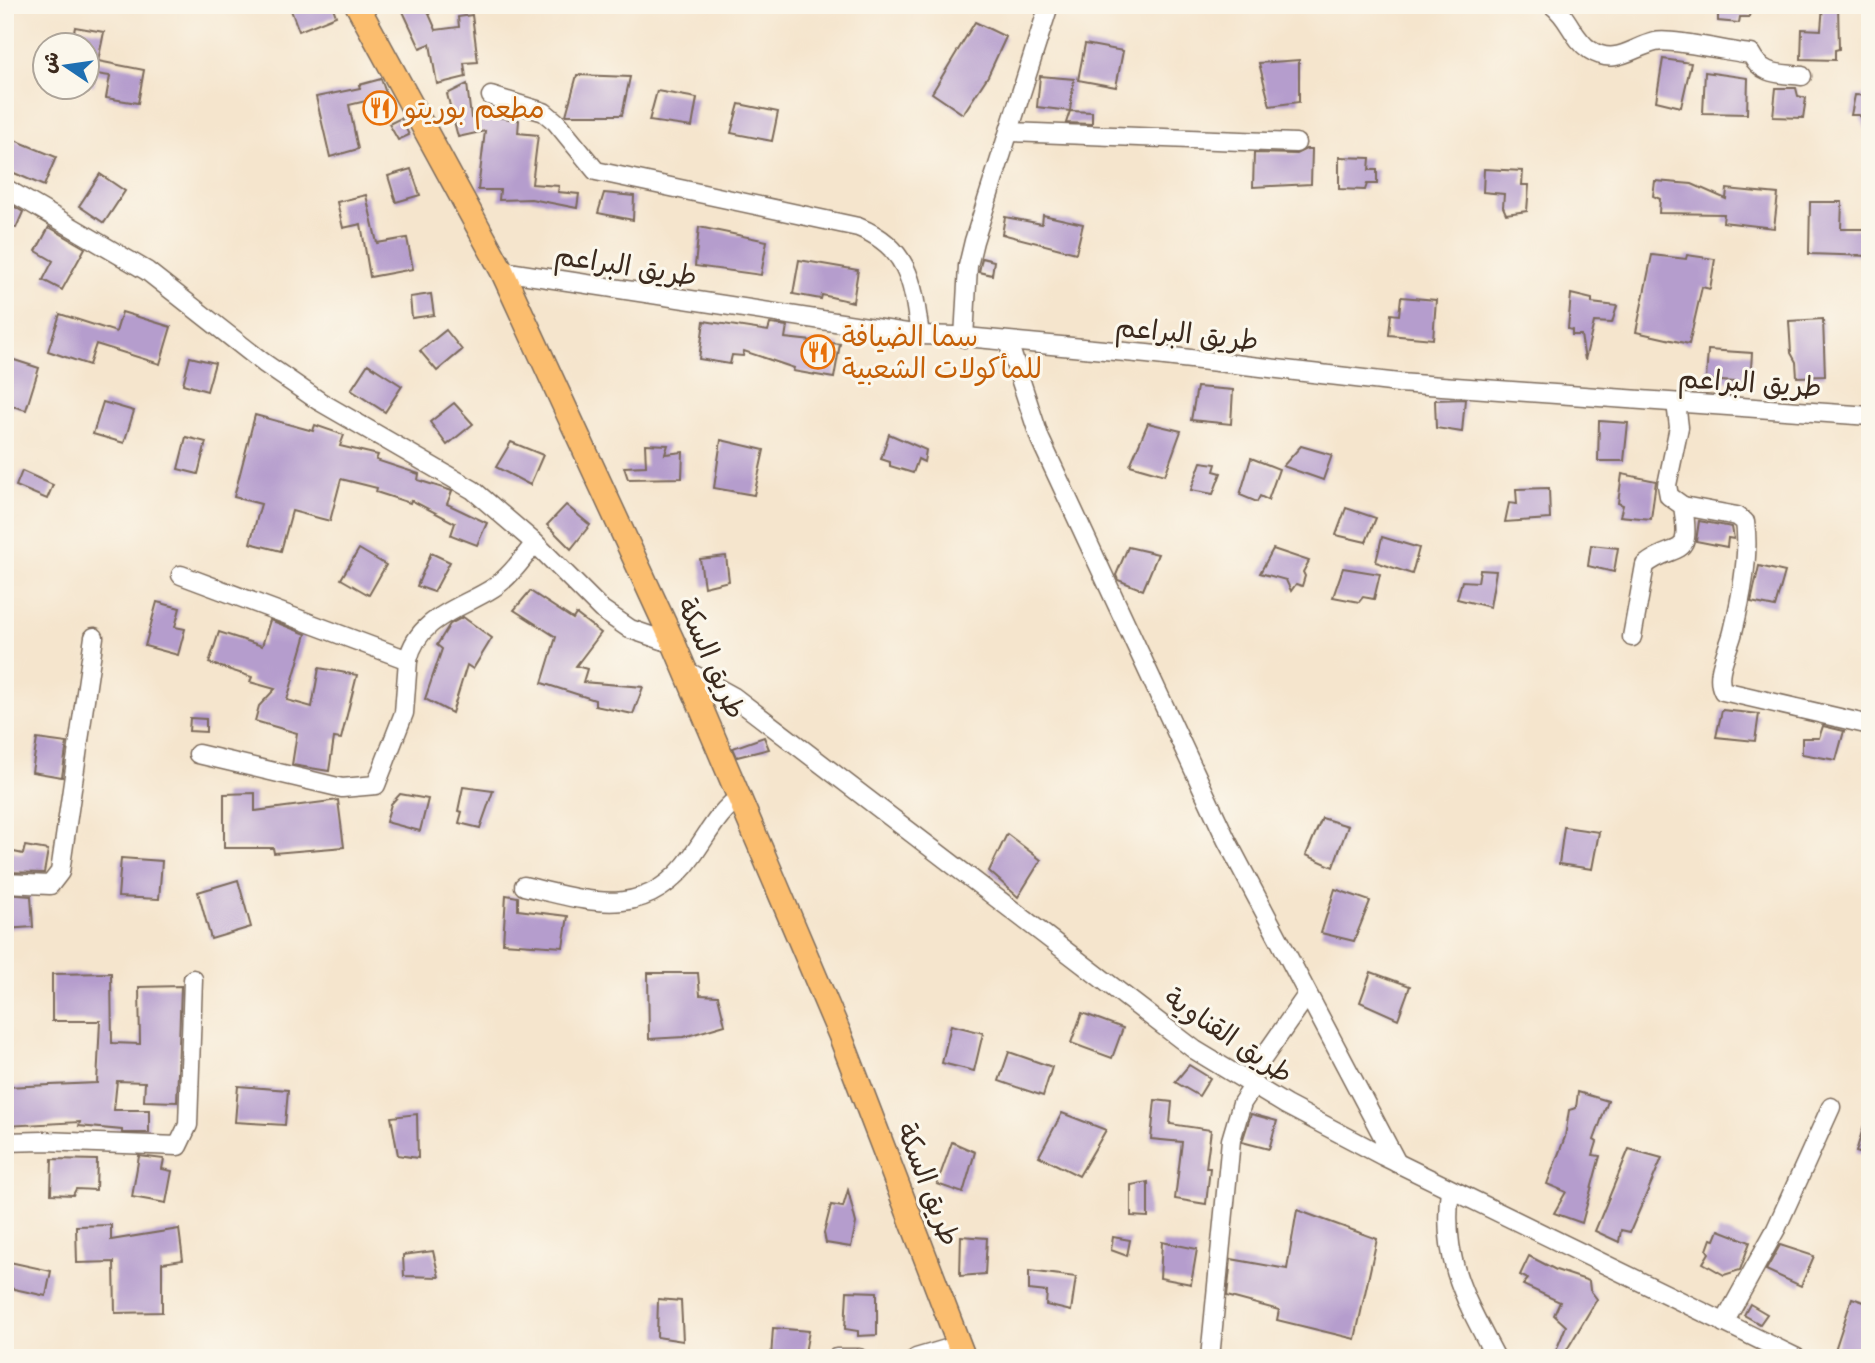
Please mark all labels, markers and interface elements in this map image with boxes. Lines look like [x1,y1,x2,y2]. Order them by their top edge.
north arrow [32,32,102,102]
text: ش [36,49,65,76]
restaurant icon: مطعم بوريتو [361,89,399,127]
place label: مطعم بوريتو [403,92,545,130]
street label: طريق البراعم [552,238,699,298]
street label: طريق البراعم [1113,310,1260,362]
place label: سما الضيافة للمأكولات الشعبية [842,320,1042,389]
restaurant icon: سما الضيافة للمأكولات الشعبية [799,333,837,371]
street label: طريق البراعم [1677,361,1823,409]
street label: طريق السكة [667,593,753,726]
street label: طريق القناوية [1156,981,1299,1094]
street label: طريق السكة [886,1118,967,1252]

